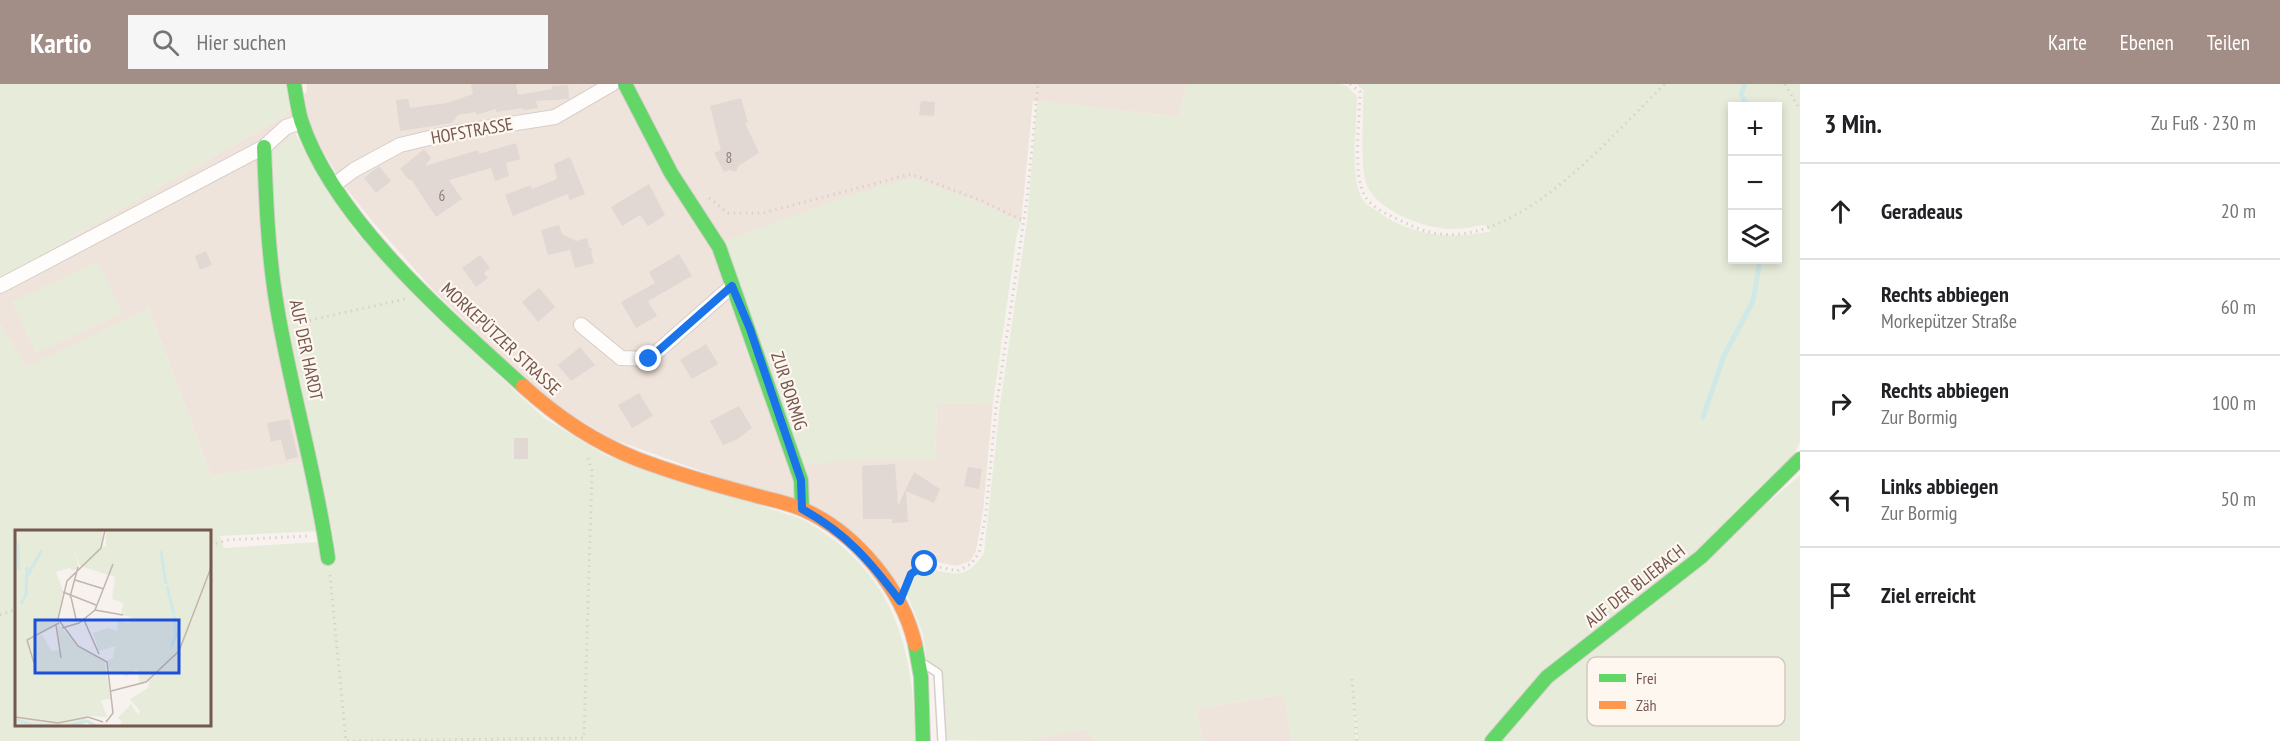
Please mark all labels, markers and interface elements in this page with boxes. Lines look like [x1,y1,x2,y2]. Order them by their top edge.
search box [128,15,548,69]
text: Kartio [30,24,92,61]
icon: search [149,26,182,59]
text: Hier suchen [197,28,286,56]
text: Karte [2048,29,2087,56]
text: Ebenen [2120,29,2174,56]
text: Teilen [2207,29,2250,56]
map controls [1728,102,1782,264]
button: + [1728,102,1782,156]
text: 3 Min. [1824,107,1882,140]
text: Zu Fuß · 230 m [2151,110,2256,136]
street label: HOFSTRASSE [429,112,515,149]
house number: 8 [726,148,732,167]
button: − [1728,156,1782,210]
house number: 6 [439,186,446,205]
icon: ahead [1824,195,1857,228]
text: Geradeaus [1881,197,1963,225]
text: 20 m [2221,198,2256,224]
button: layers [1728,210,1782,264]
street label: MORKEPÜTZER STRASSE [437,277,566,400]
text: Rechts abbiegen [1881,280,2009,308]
icon: right [1824,291,1857,324]
text: 60 m [2221,294,2256,320]
street label: AUF DER HARDT [285,297,328,402]
text: Morkepützer Straße [1881,308,2017,334]
route end [635,345,661,371]
street label: ZUR BORMIG [766,349,813,433]
text: Rechts abbiegen [1881,376,2009,404]
icon: right [1824,387,1857,420]
text: 100 m [2212,390,2256,416]
text: Zur Bormig [1881,404,1957,430]
text: Links abbiegen [1881,472,1998,500]
icon: left [1824,483,1857,516]
text: 50 m [2221,486,2256,512]
text: Zur Bormig [1881,500,1957,526]
inset map [15,530,212,726]
street label: AUF DER BLIEBACH [1580,539,1690,632]
route start [911,550,937,576]
icon: arrive [1824,579,1857,612]
text: Ziel erreicht [1881,581,1976,609]
legend [1587,657,1785,726]
text: Frei [1636,668,1657,688]
text: Zäh [1636,695,1656,715]

